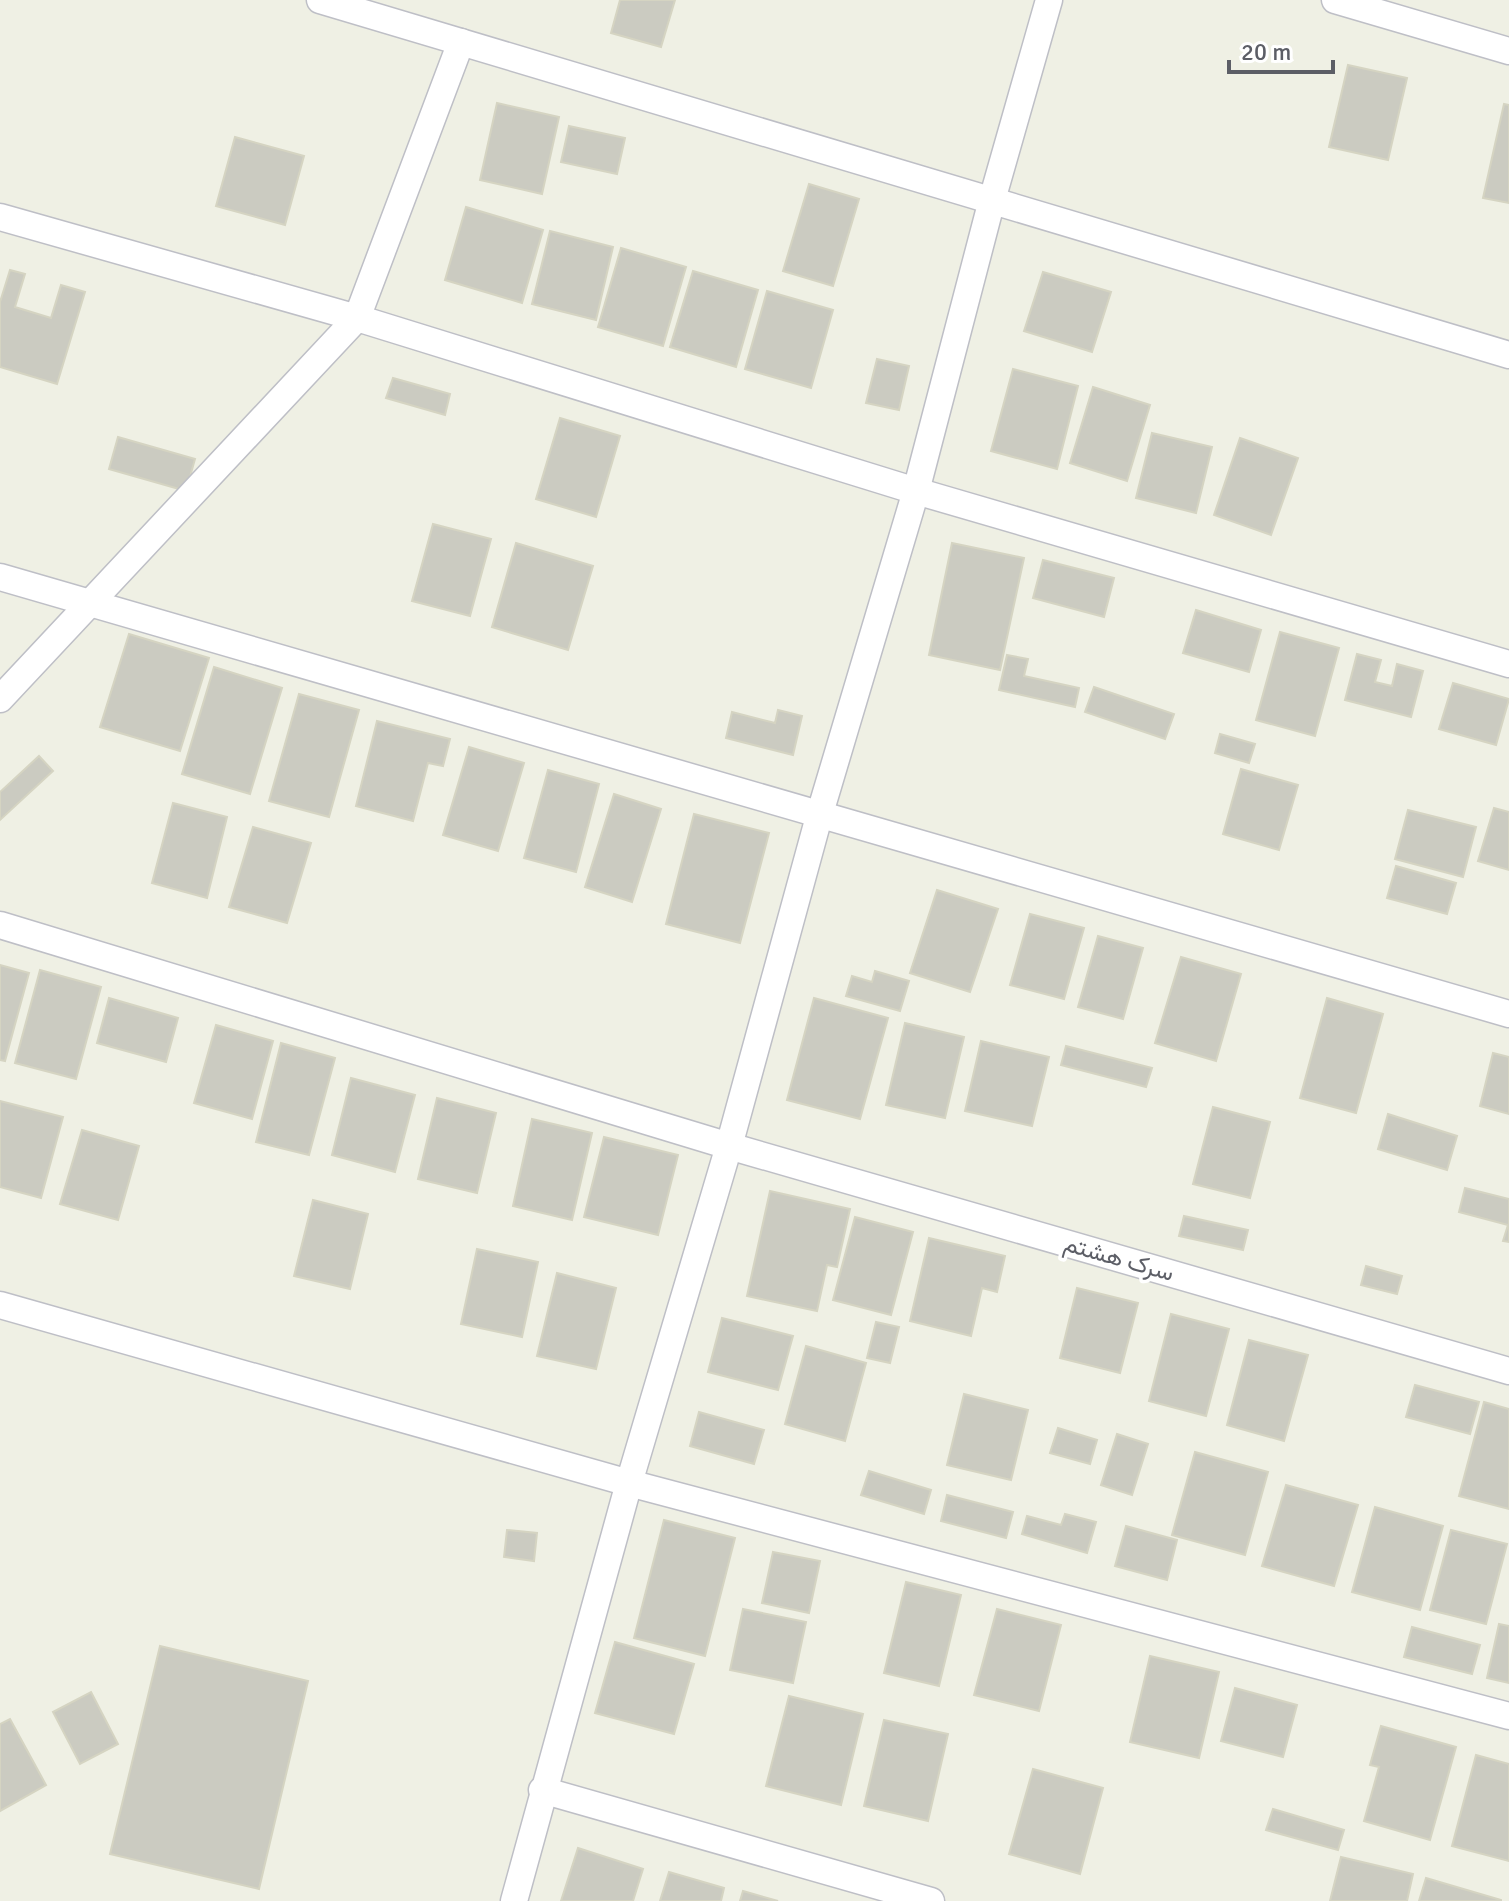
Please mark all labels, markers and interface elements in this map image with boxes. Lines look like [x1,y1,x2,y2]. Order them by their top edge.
scale bar [1229,24,1333,74]
text: 20 m [1241,37,1291,67]
street label: سرک هشتم [1060,1228,1177,1289]

